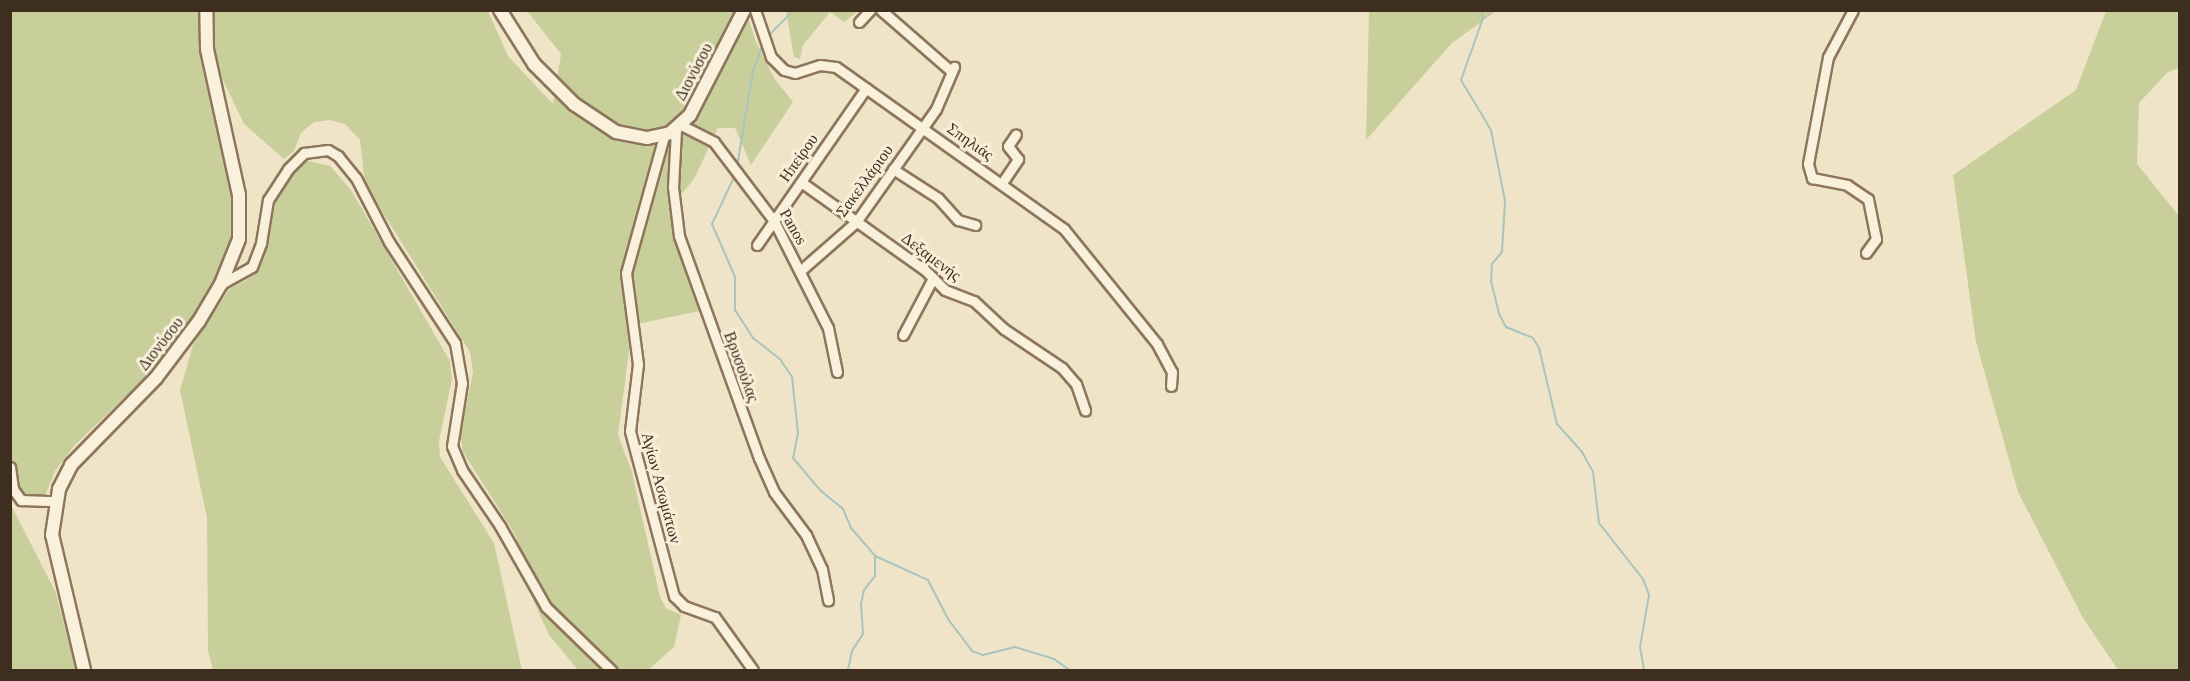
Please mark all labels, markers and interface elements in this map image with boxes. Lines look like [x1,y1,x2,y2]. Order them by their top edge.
street label: Διονύσου [671,40,717,104]
street label: Σπηλιάς [943,119,997,165]
street label: Ηπείρου [775,130,823,186]
street label: Σακελλάριου [832,141,898,221]
street label: Panos [775,206,811,248]
street label: Δεξαμενής [898,229,964,285]
street label: Διονύσου [134,314,188,374]
street label: Βρυσούλας [719,329,763,405]
street label: Αγίων Ασωμάτων [637,430,685,546]

